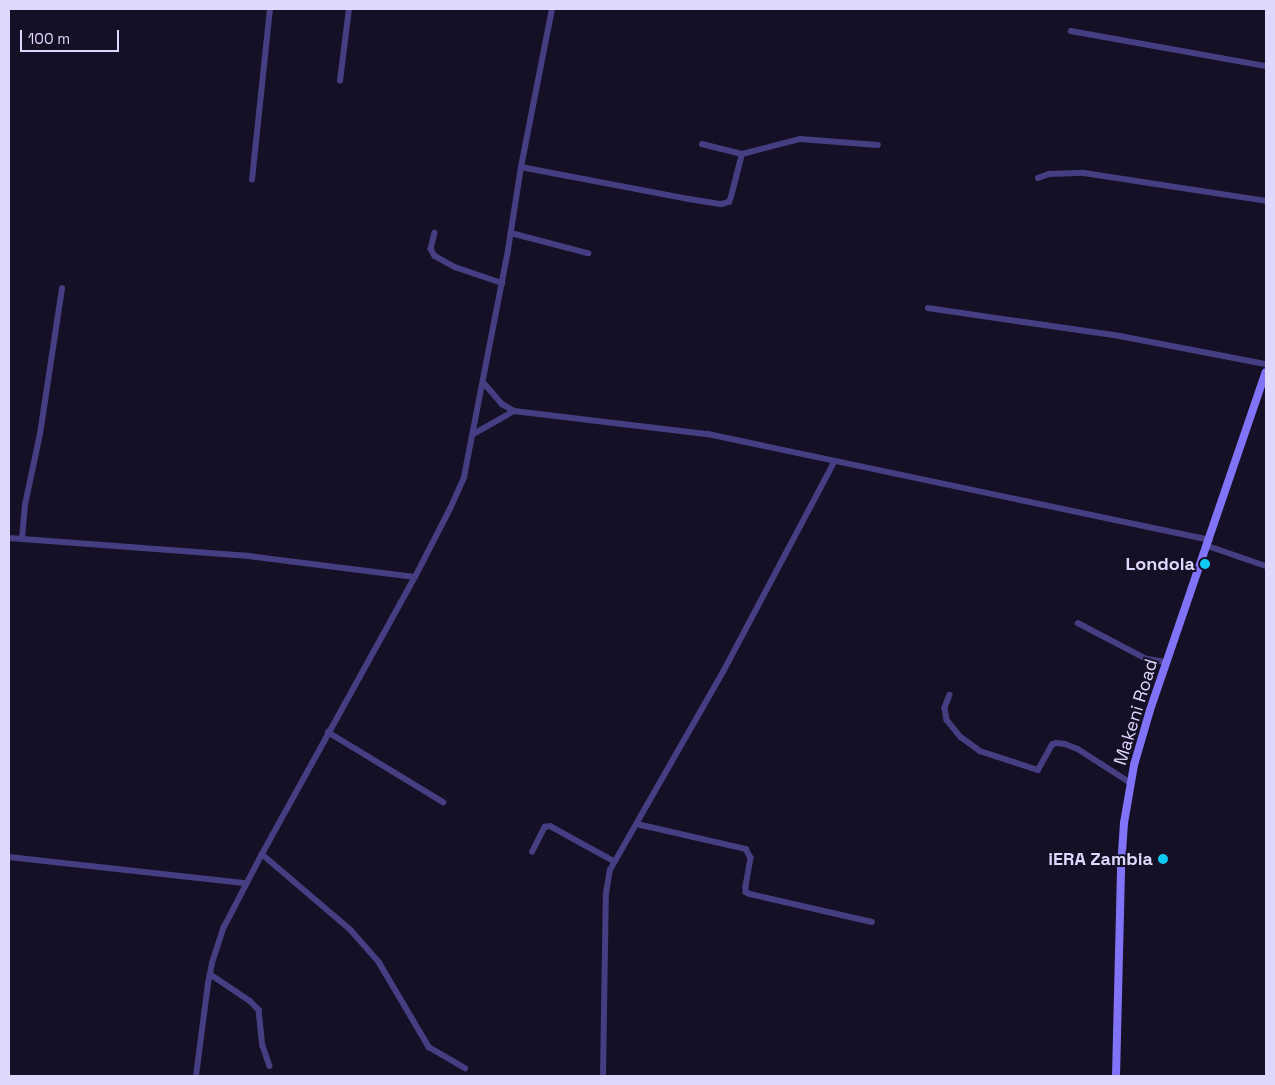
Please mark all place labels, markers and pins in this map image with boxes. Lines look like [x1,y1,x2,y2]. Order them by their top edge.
place label: Londola [1125,553,1195,575]
marker: Londola [1199,558,1211,570]
place label: iERA Zambia [1048,848,1153,870]
marker: iERA Zambia [1157,853,1169,865]

